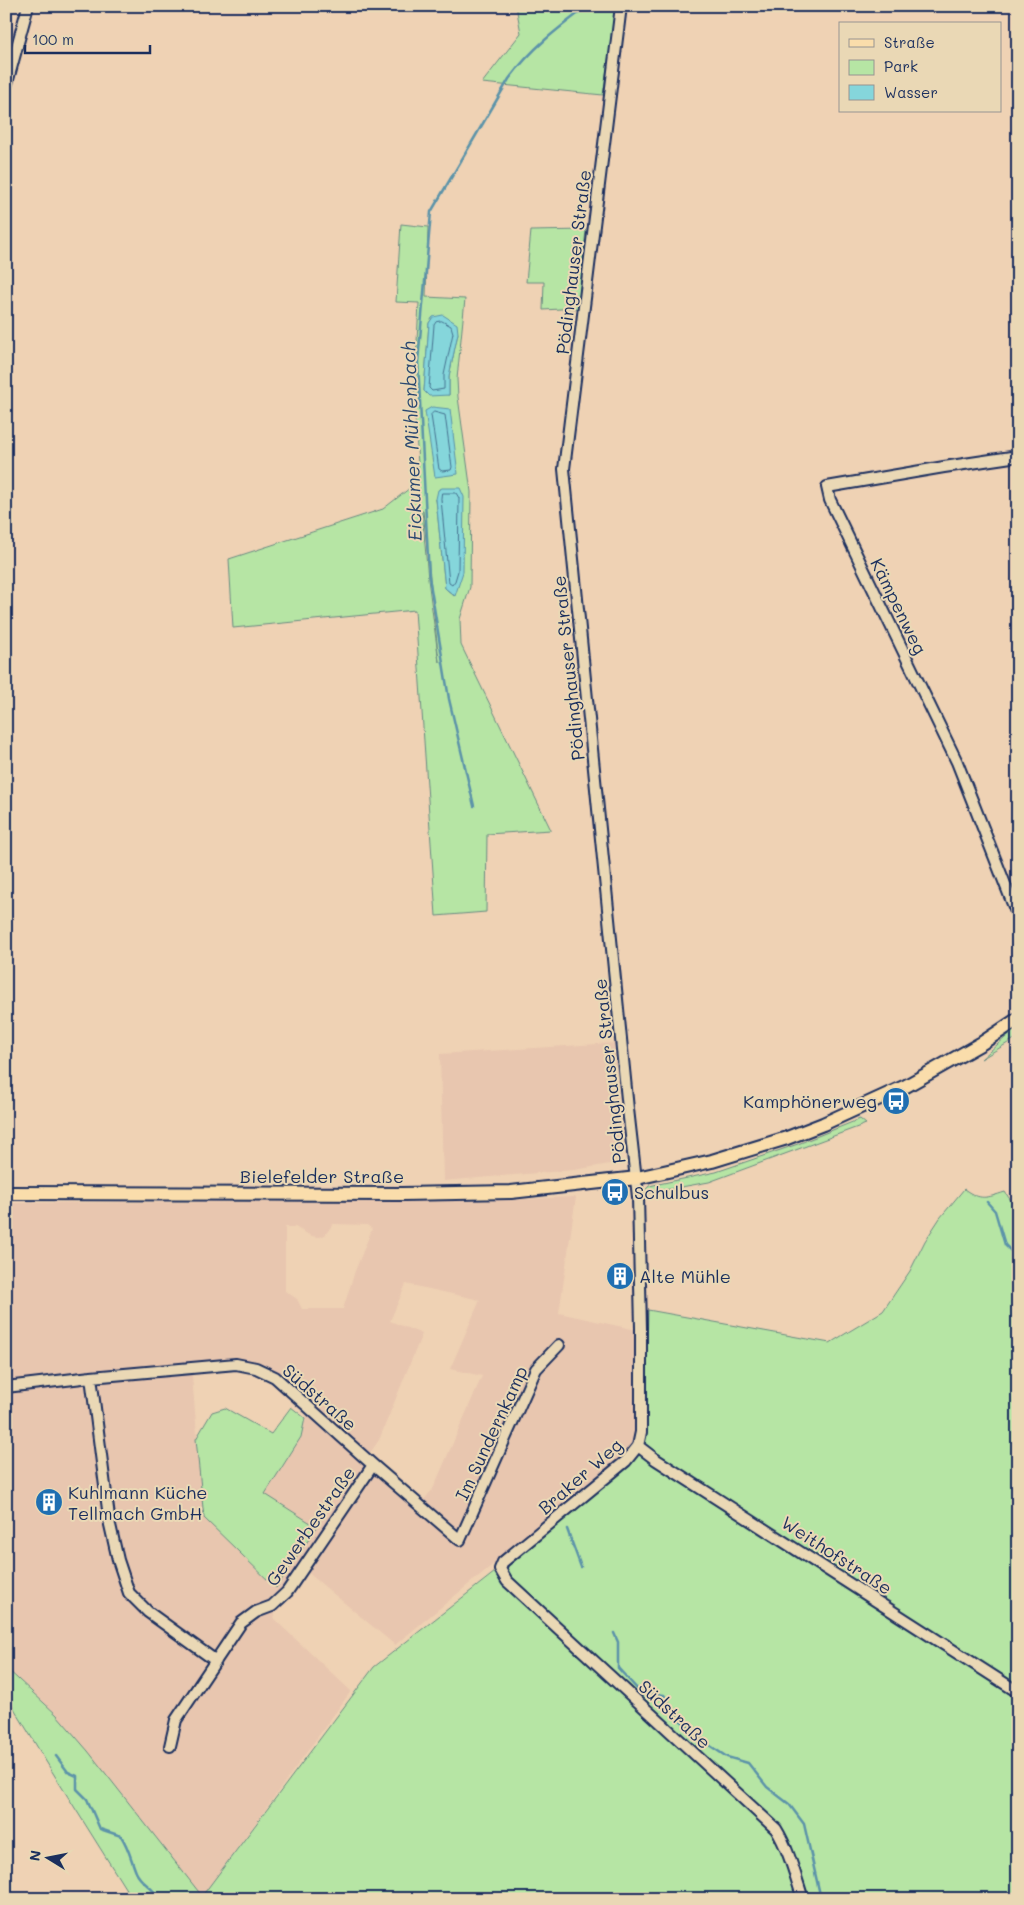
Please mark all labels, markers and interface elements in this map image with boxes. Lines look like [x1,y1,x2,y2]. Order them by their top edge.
scale bar [25,22,150,54]
legend [839,22,1002,112]
text: 100 m [32,29,74,49]
text: Straße [884,32,935,52]
text: Park [884,56,918,76]
text: Wasser [884,82,938,102]
street label: Pödinghauser Straße [550,168,596,356]
water label: Eickumer Mühlenbach [395,341,427,541]
street label: Kämpenweg [865,554,933,658]
street label: Pödinghauser Straße [546,574,590,762]
street label: Pödinghauser Straße [587,977,631,1165]
bus stop icon: Kamphönerweg [881,1086,911,1116]
place label: Kamphönerweg [743,1089,877,1113]
street label: Bielefelder Straße [240,1164,404,1188]
bus stop icon: Schulbus [600,1177,630,1207]
place label: Schulbus [634,1180,709,1204]
building icon: Alte Mühle [605,1261,635,1291]
place label: Alte Mühle [639,1264,731,1288]
street label: Südstraße [278,1358,362,1436]
street label: Im Sundernkamp [449,1362,533,1504]
street label: Braker Weg [533,1433,627,1519]
street label: Gewerbestraße [260,1461,360,1591]
place label: Kuhlmann Küche Tellmach GmbH [68,1480,207,1525]
building icon: Kuhlmann Küche Tellmach GmbH [34,1487,64,1517]
street label: Weithofstraße [777,1510,897,1600]
street label: Südstraße [634,1674,716,1754]
north arrow [22,1832,72,1882]
text: N [24,1849,45,1863]

